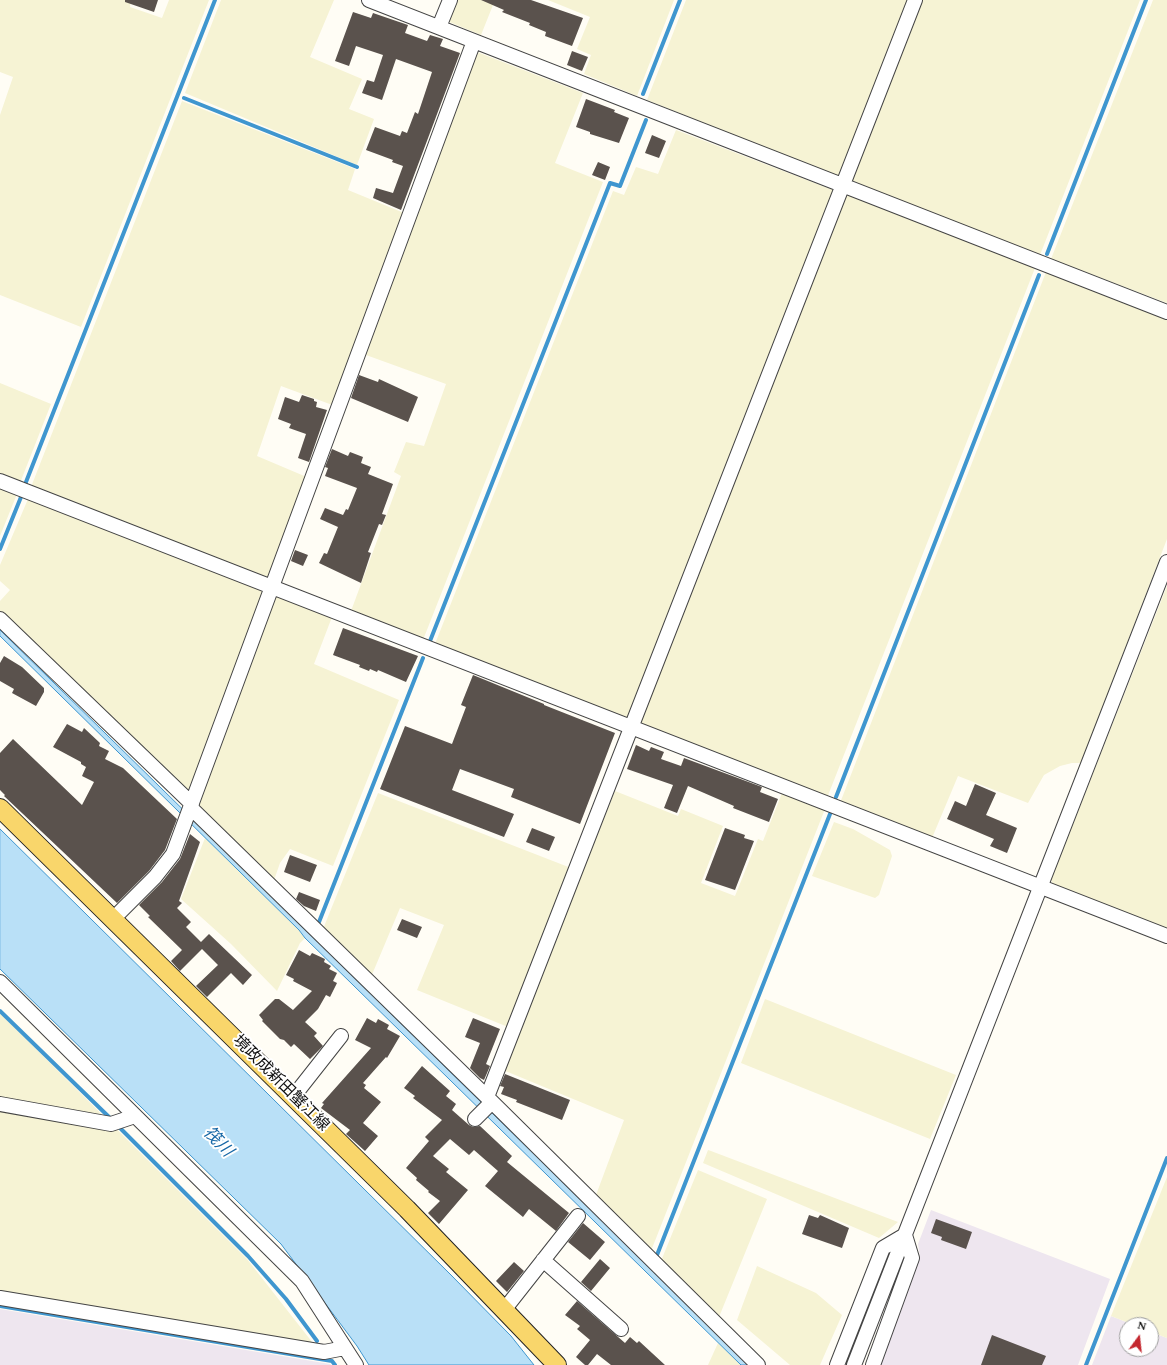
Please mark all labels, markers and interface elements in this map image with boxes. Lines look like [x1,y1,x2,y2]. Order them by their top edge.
street label: 境政成新田蟹江線 [228,1032,332,1136]
water label: 筏川 [198,1124,236,1162]
north arrow [1119,1317,1159,1357]
text: N [1135,1317,1149,1335]

